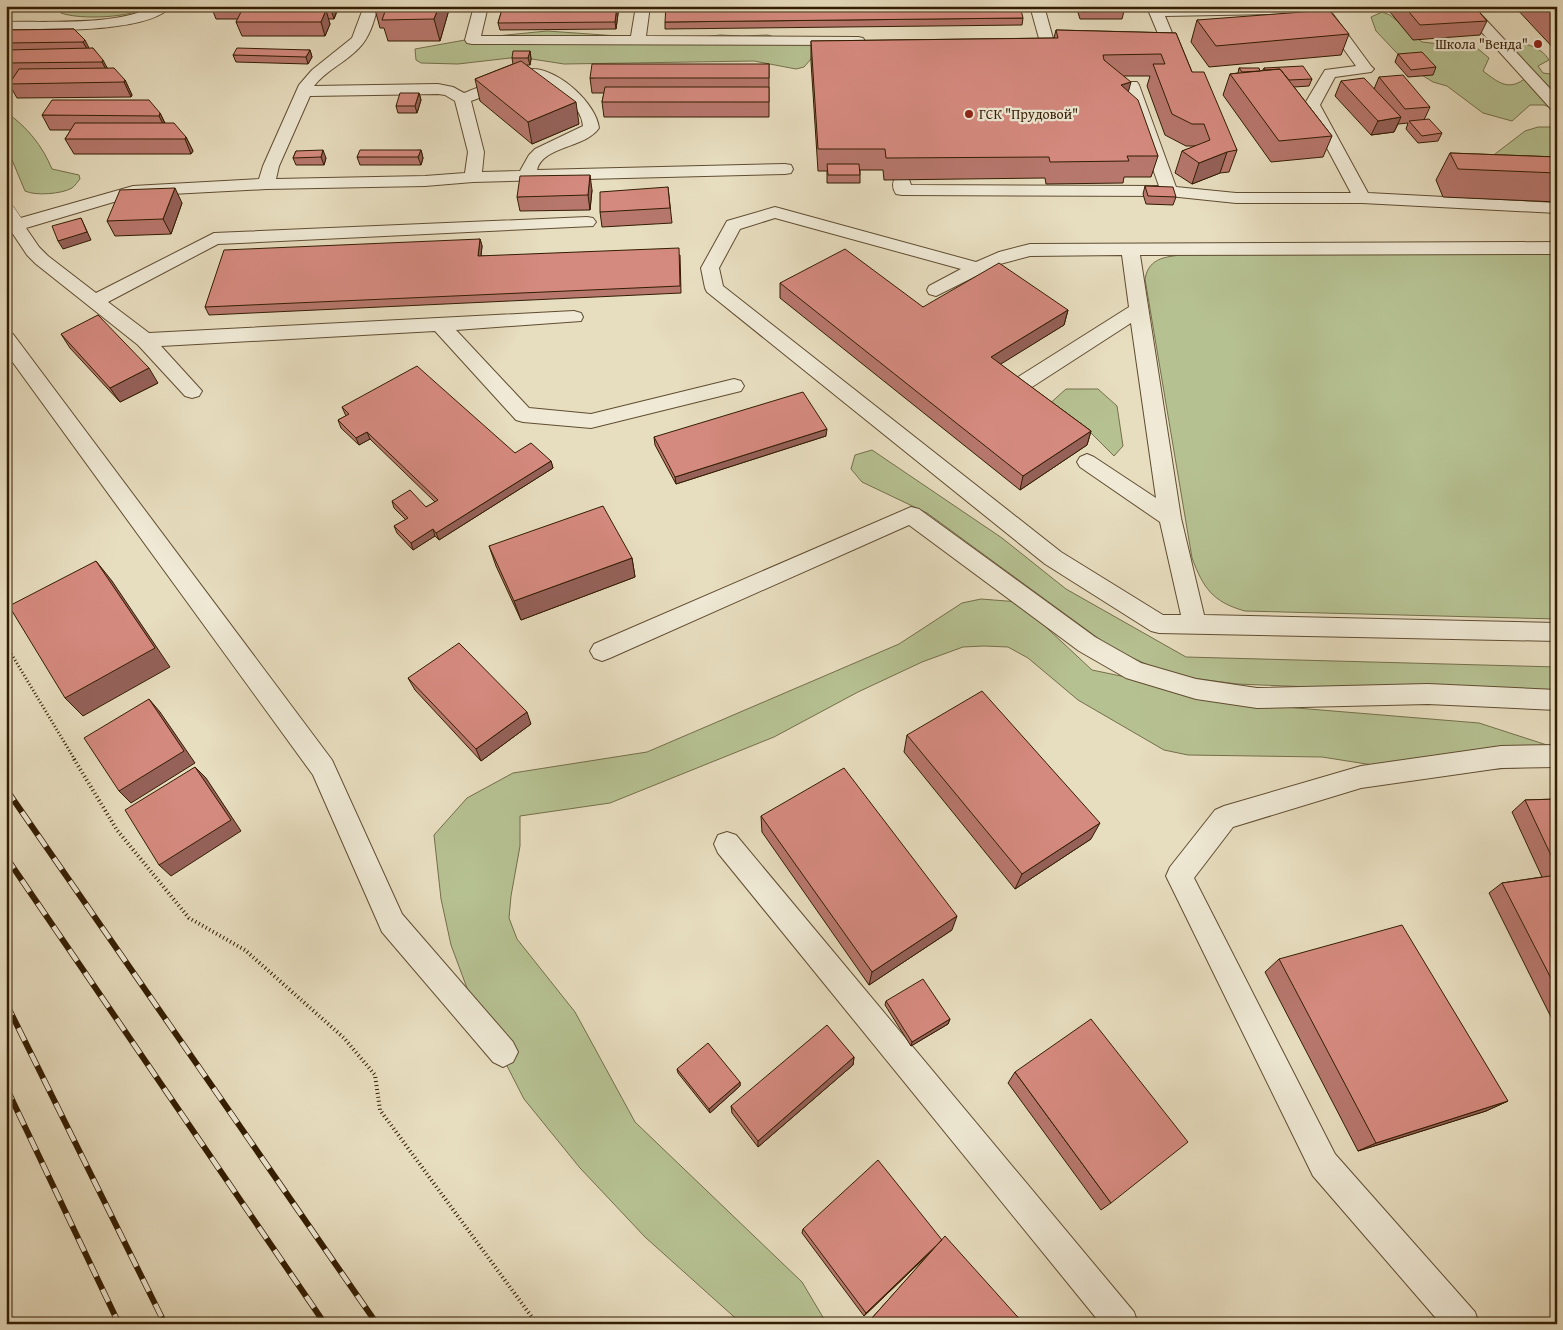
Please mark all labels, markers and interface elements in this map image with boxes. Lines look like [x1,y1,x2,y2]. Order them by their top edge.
place label: Школа "Венда" [1435,34,1528,54]
marker: Школа "Венда" [1532,38,1544,50]
place label: ГСК "Прудовой" [979,104,1078,124]
marker: ГСК "Прудовой" [963,108,975,120]

